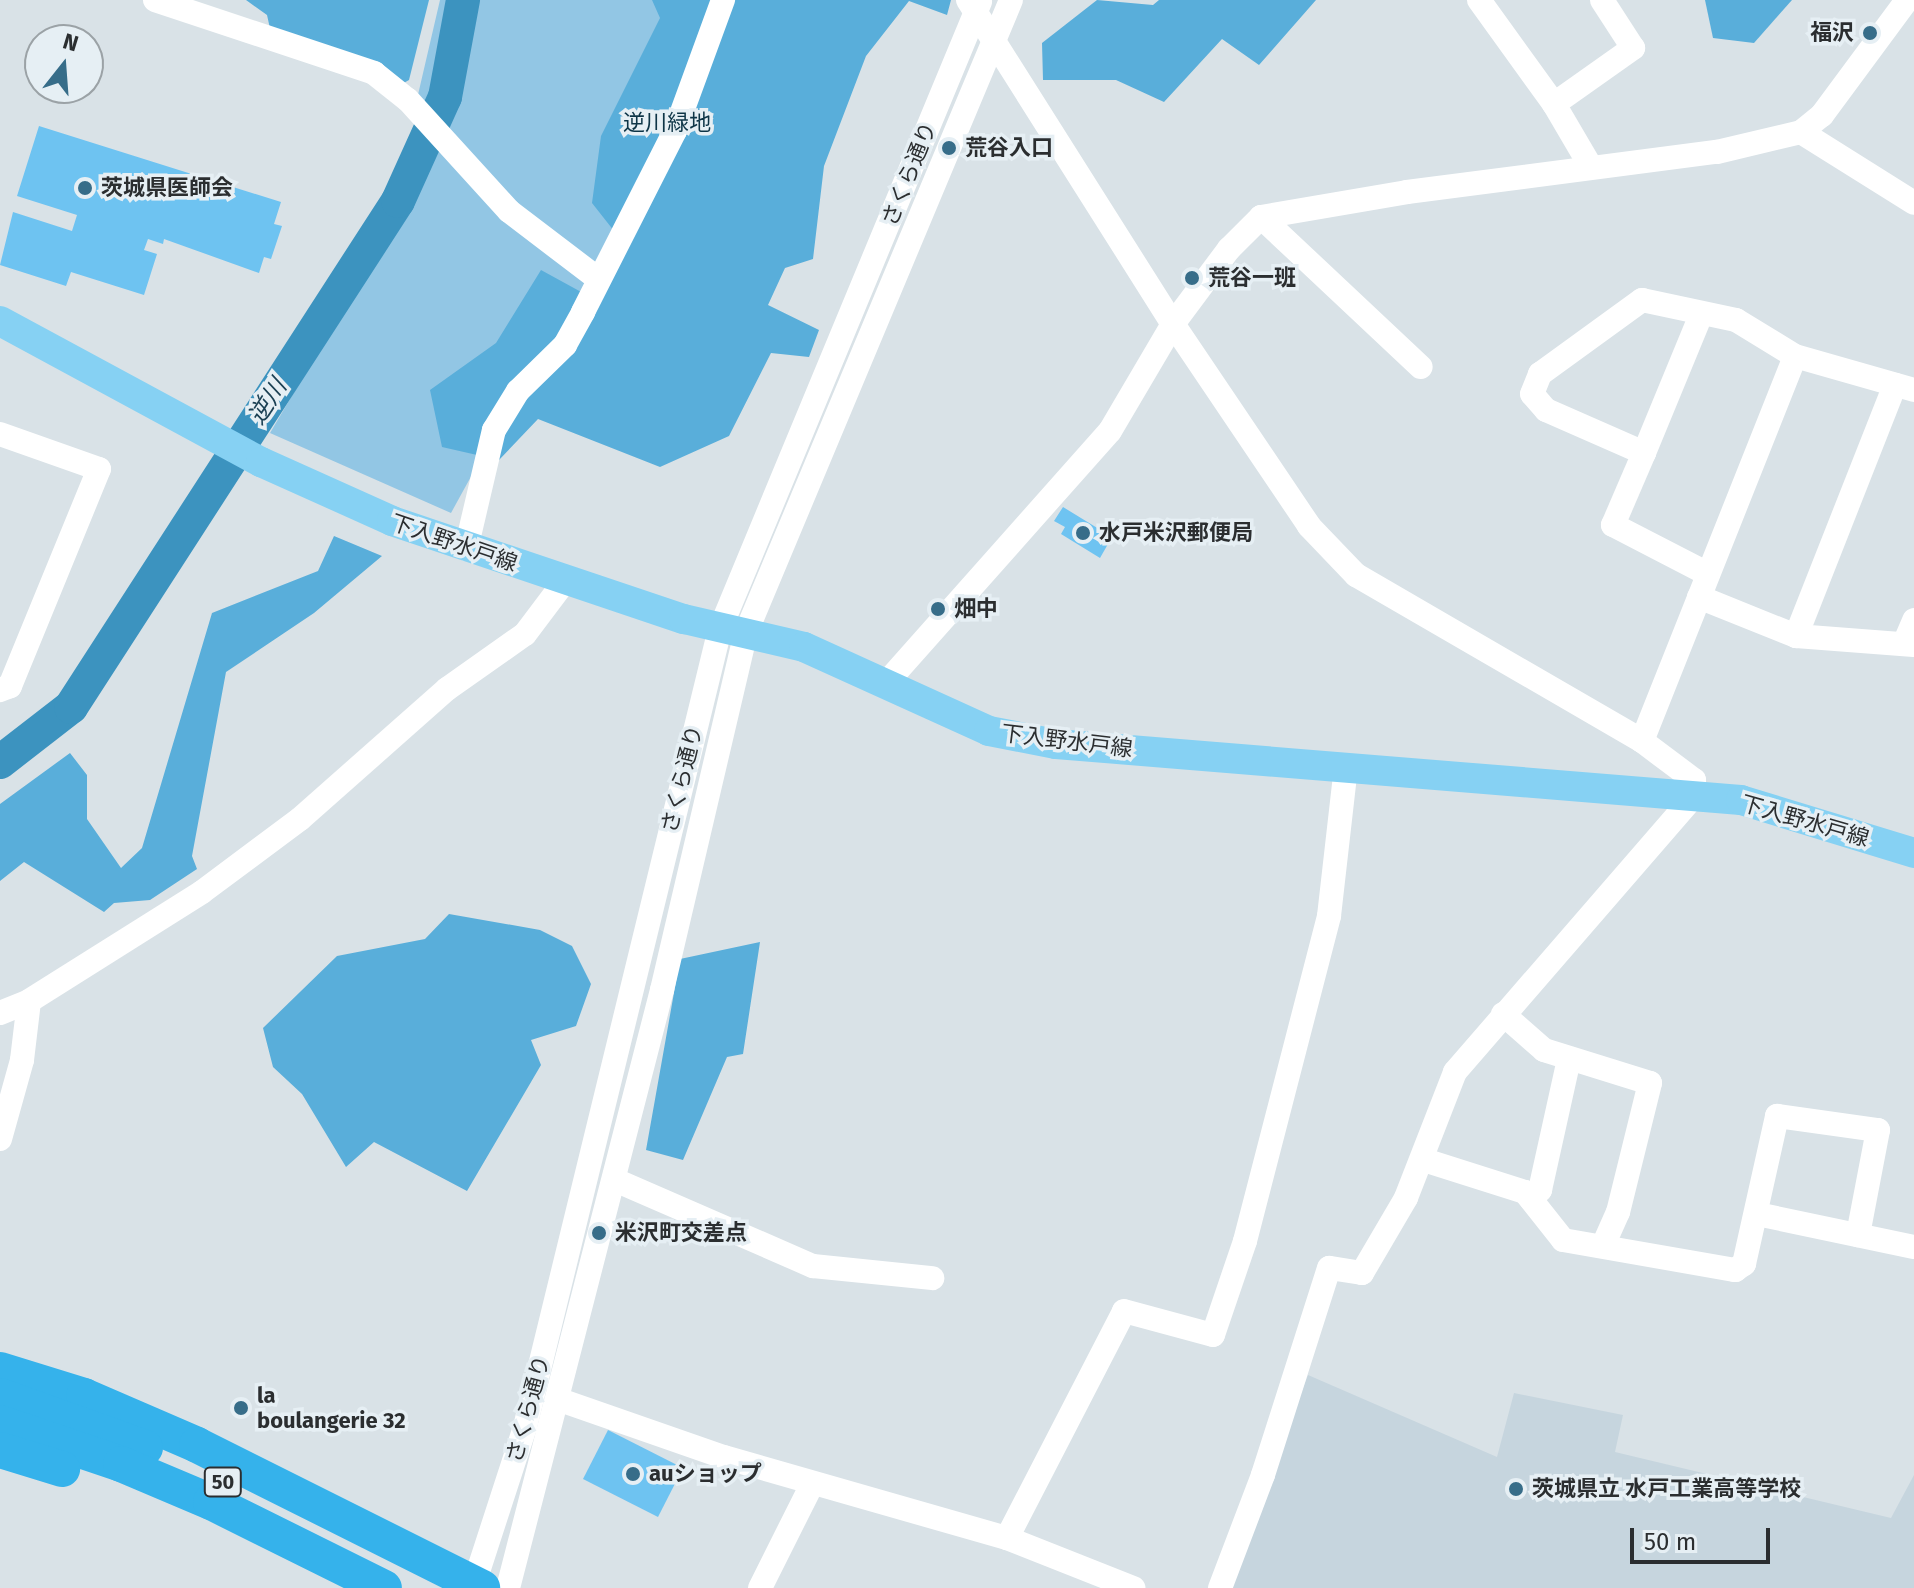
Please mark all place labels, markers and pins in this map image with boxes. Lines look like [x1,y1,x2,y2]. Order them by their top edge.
place label: 福沢 [1810,20,1854,46]
marker: 福沢 [1861,24,1879,42]
place label: 荒谷入口 [965,135,1053,161]
marker: 荒谷入口 [940,139,958,157]
place label: 茨城県医師会 [101,175,233,201]
marker: 茨城県医師会 [76,179,94,197]
place label: 荒谷一班 [1208,265,1296,291]
marker: 荒谷一班 [1183,269,1201,287]
place label: 水戸米沢郵便局 [1099,520,1253,546]
marker: 水戸米沢郵便局 [1074,524,1092,542]
place label: 畑中 [954,596,998,622]
marker: 畑中 [929,600,947,618]
place label: 米沢町交差点 [615,1220,747,1246]
marker: 米沢町交差点 [590,1224,608,1242]
place label: la boulangerie 32 [257,1382,405,1434]
marker: la boulangerie 32 [232,1399,250,1417]
place label: auショップ [649,1461,762,1487]
marker: auショップ [624,1465,642,1483]
place label: 茨城県立 水戸工業高等学校 [1532,1476,1801,1502]
marker: 茨城県立 水戸工業高等学校 [1507,1480,1525,1498]

